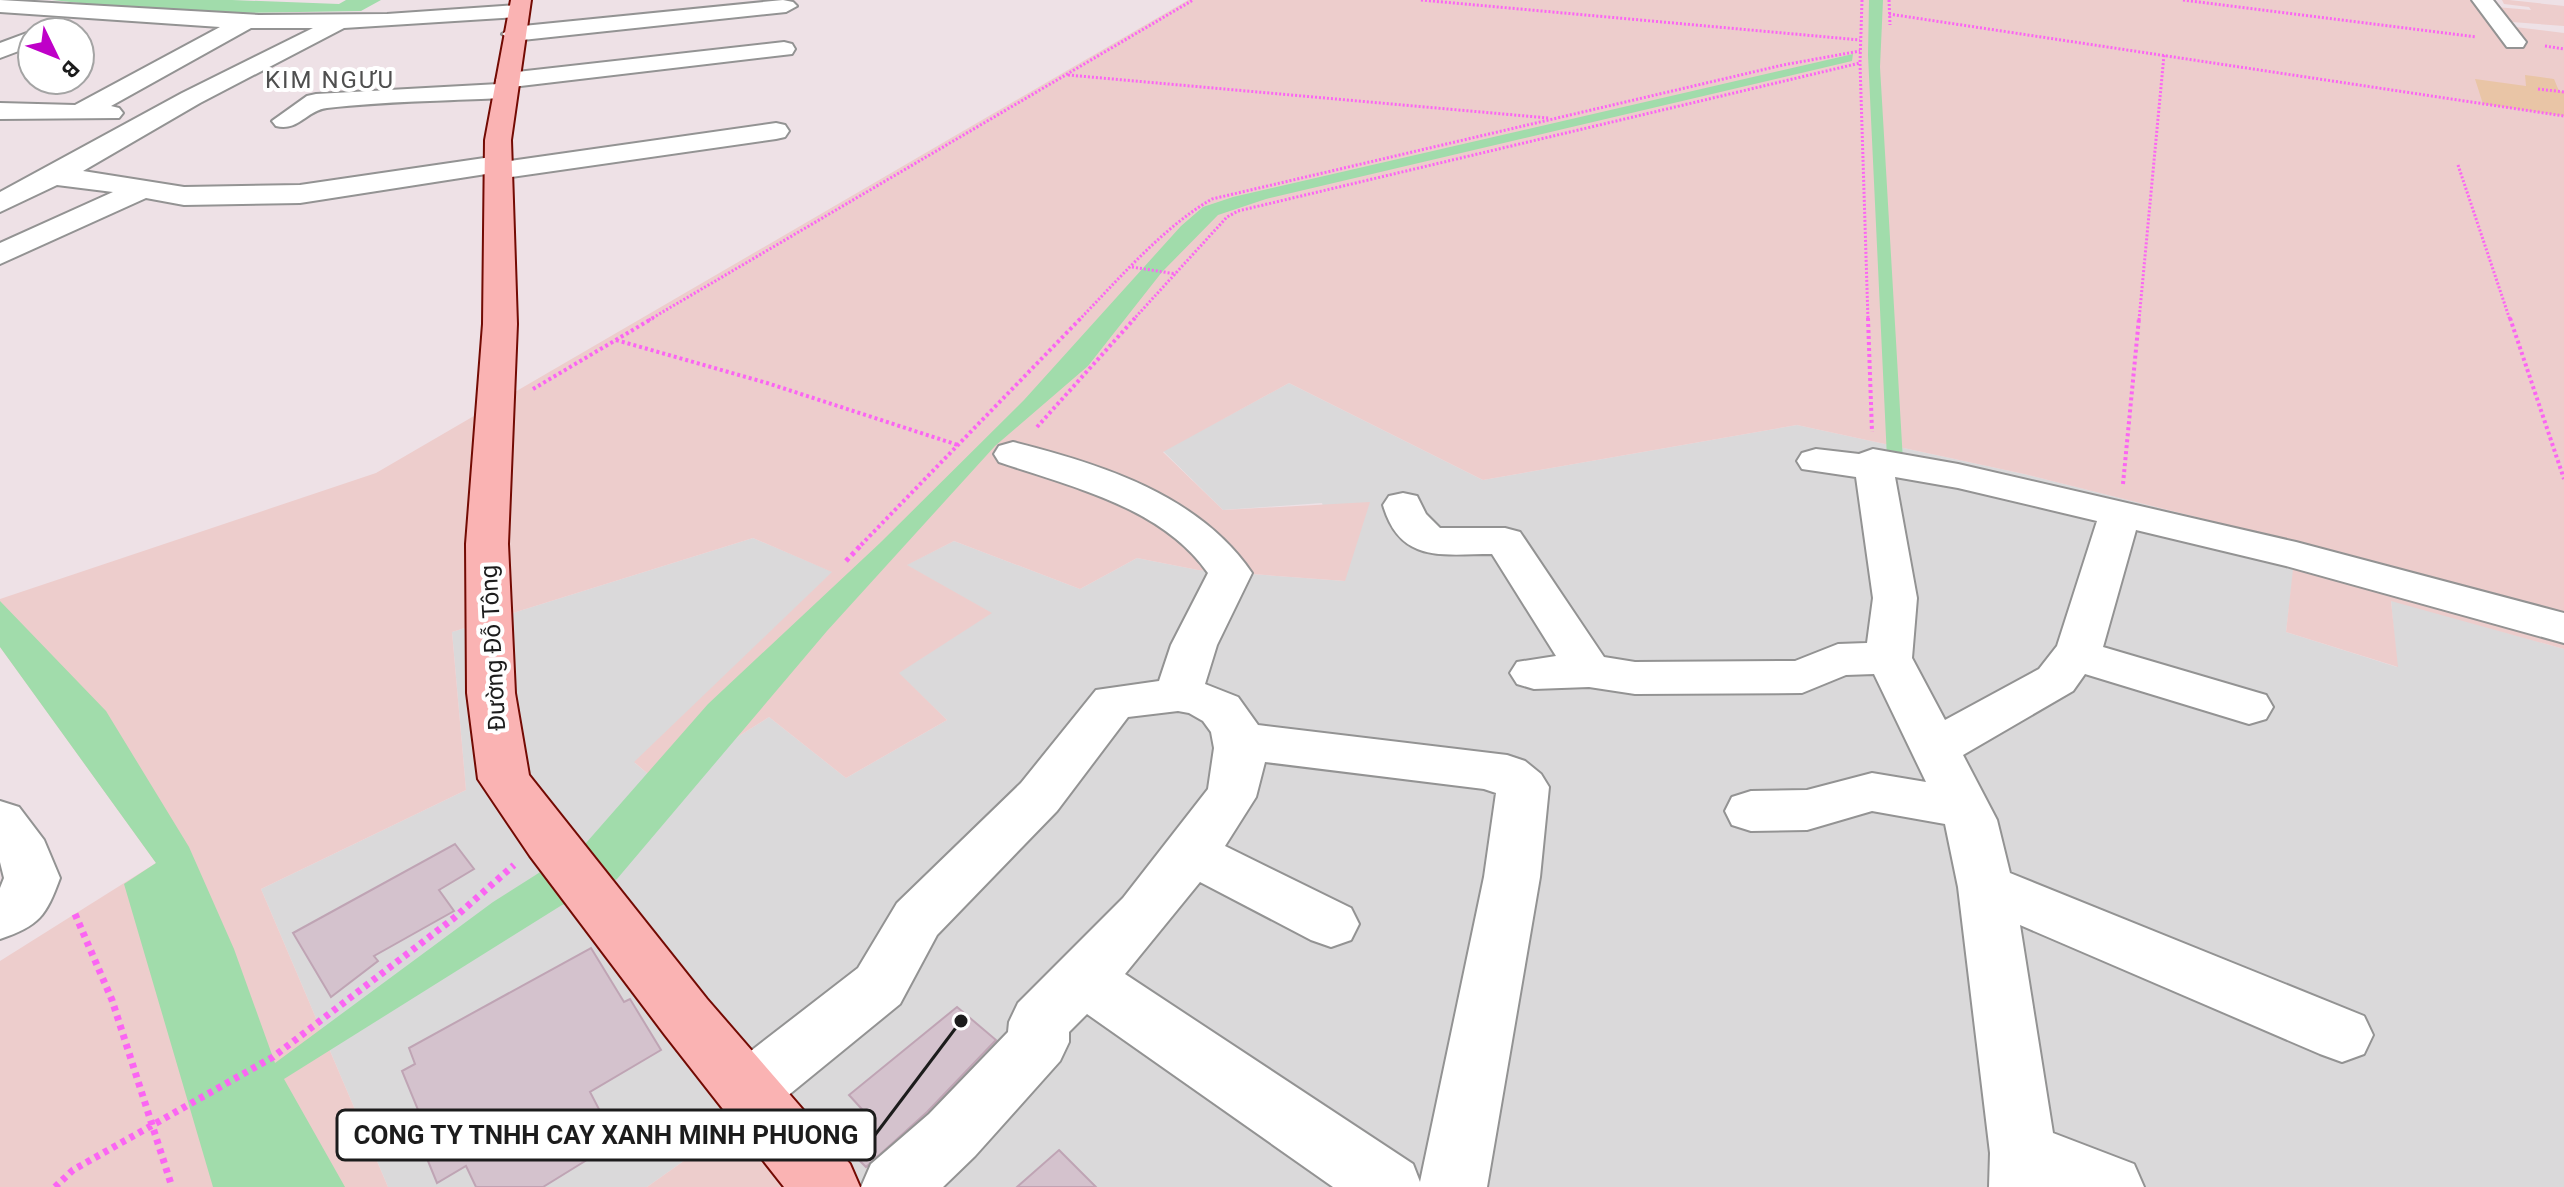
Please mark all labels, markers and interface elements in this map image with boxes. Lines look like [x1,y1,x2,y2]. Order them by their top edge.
north arrow [16,16,96,96]
text: B [56,56,84,83]
district label: KIM NGƯU [265,66,395,94]
street label: Đường Đỗ Tông [475,564,511,732]
callout: CONG TY TNHH CAY XANH MINH PHUONG [337,1110,875,1160]
text: CONG TY TNHH CAY XANH MINH PHUONG [354,1120,858,1150]

